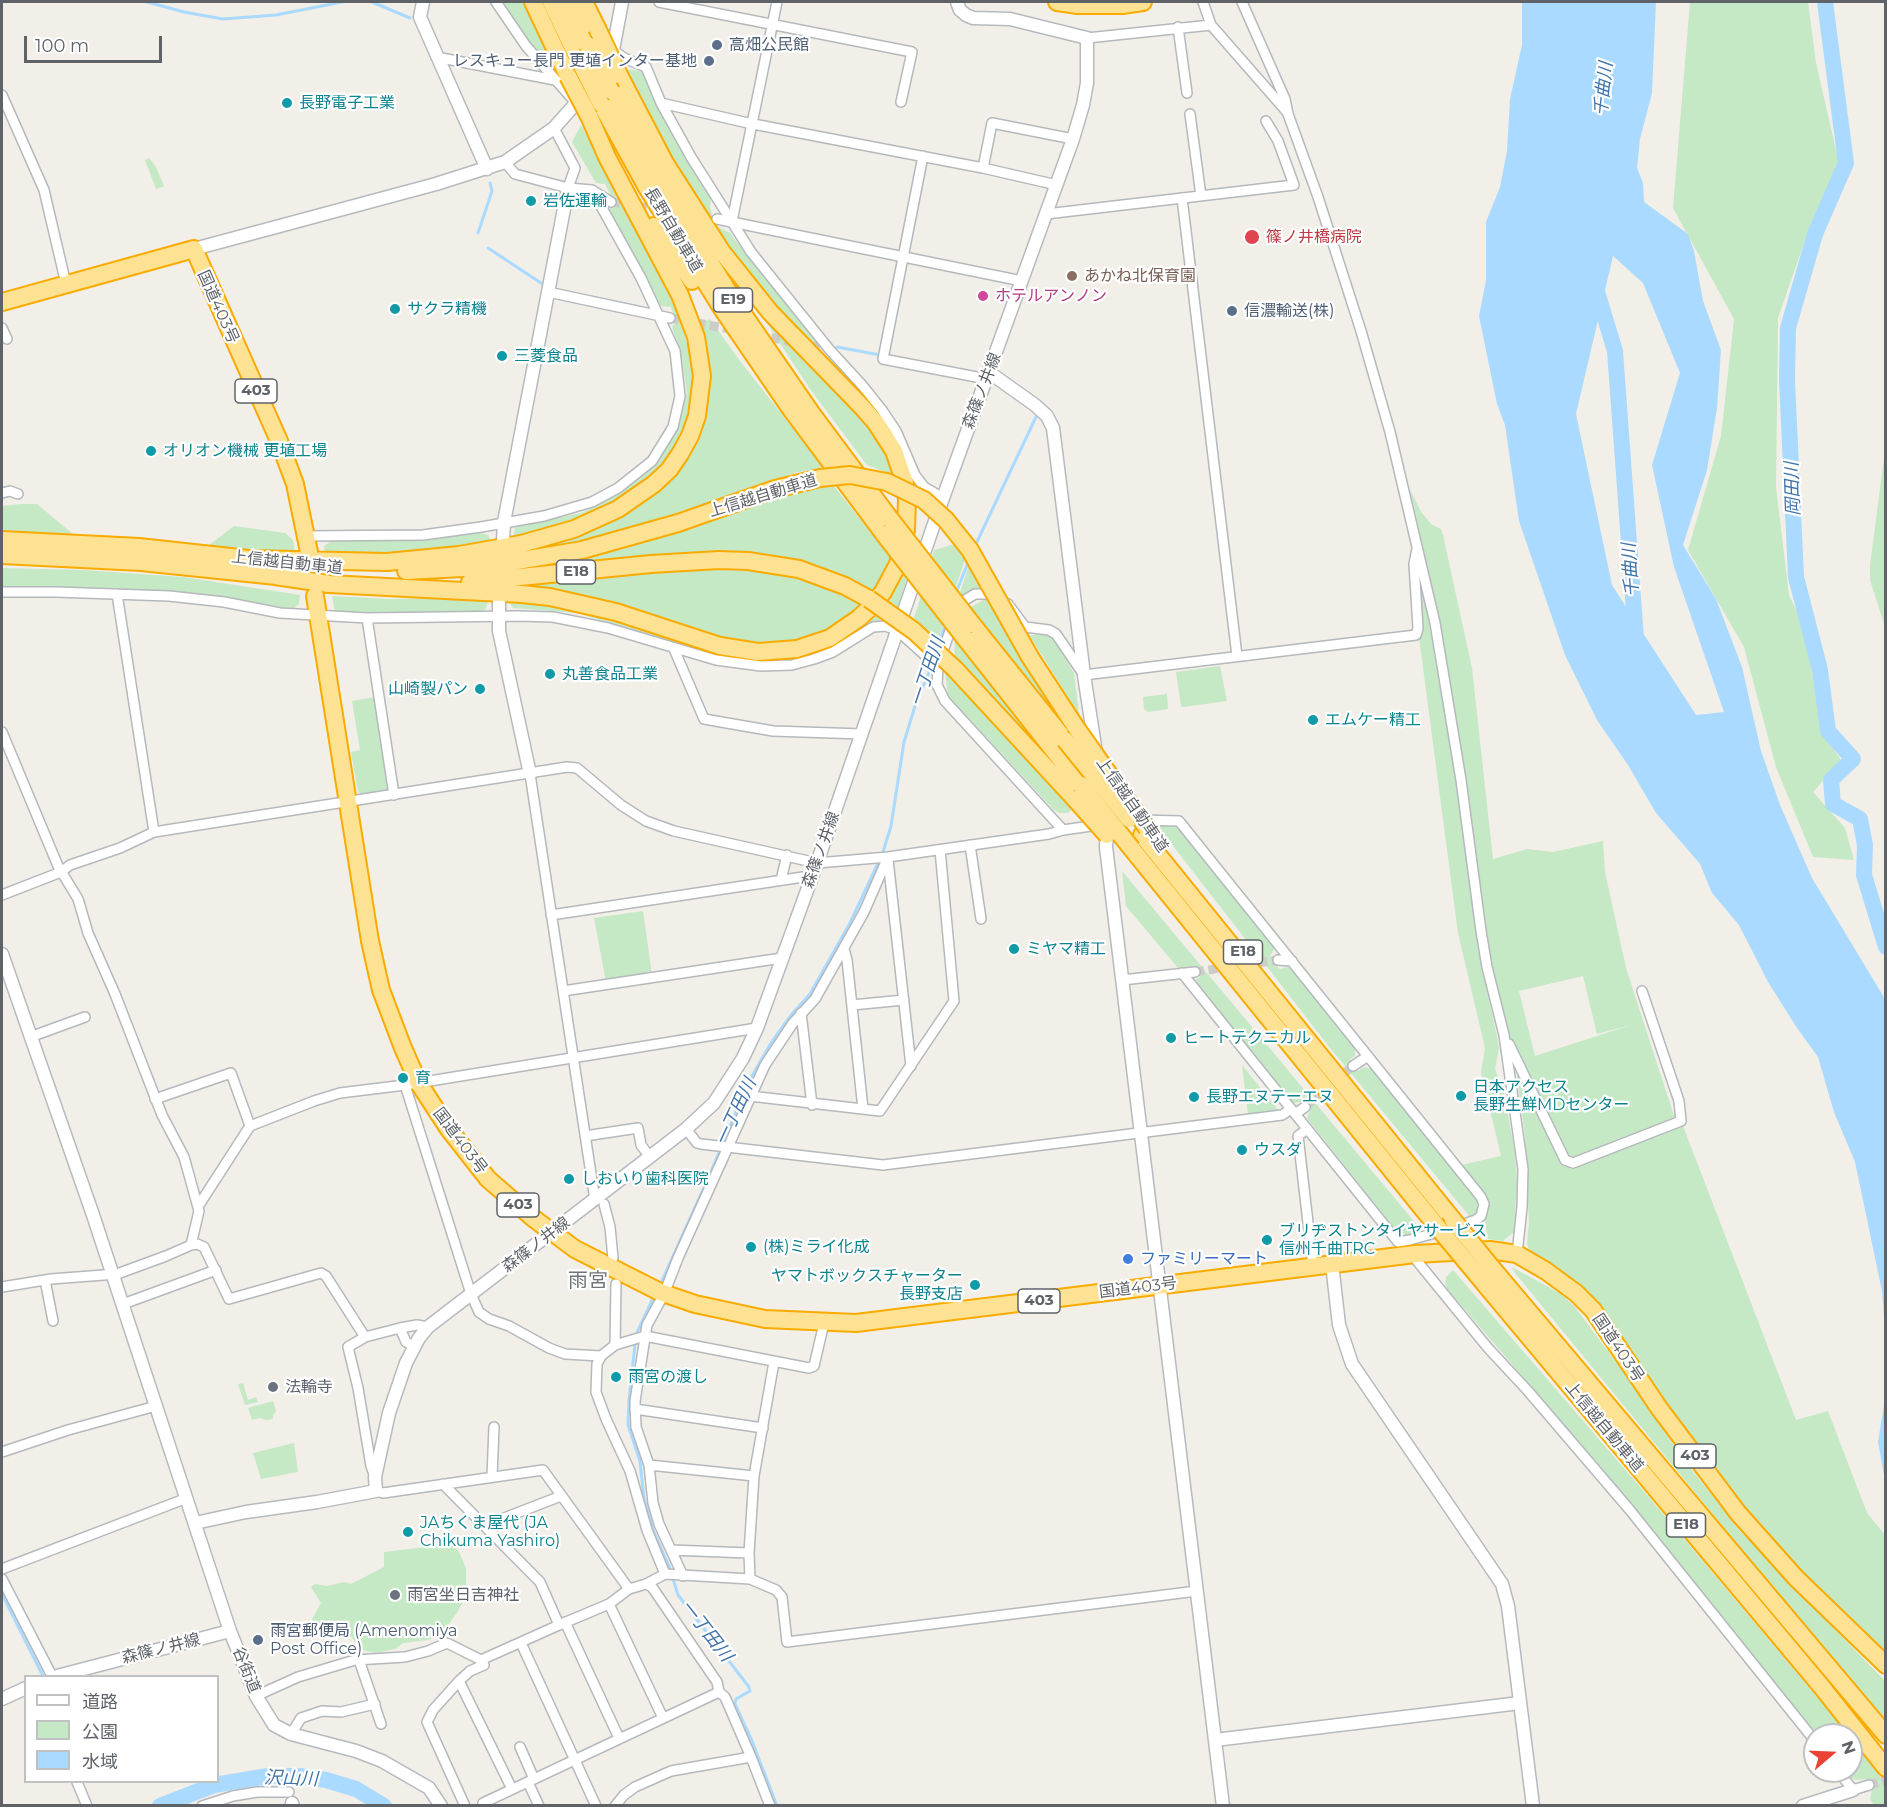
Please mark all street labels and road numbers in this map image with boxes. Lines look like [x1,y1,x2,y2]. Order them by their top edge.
street label: 長野自動車道 [640,184,706,276]
street label: 国道403号 [193,267,243,347]
road number: E19 [714,288,752,312]
street label: 森篠ノ井線 [959,350,1005,432]
road number: 403 [235,379,277,403]
street label: 上信越自動車道 [707,470,819,522]
street label: 上信越自動車道 [230,548,344,578]
road number: E18 [556,560,596,584]
street label: 上信越自動車道 [1092,754,1172,856]
street label: 森篠ノ井線 [798,809,844,891]
road number: E18 [1224,940,1262,964]
street label: 国道403号 [429,1104,491,1178]
road number: 403 [497,1193,539,1217]
street label: 森篠ノ井線 [498,1213,574,1277]
street label: 国道403号 [1098,1274,1178,1302]
road number: 403 [1018,1289,1060,1313]
street label: 国道403号 [1588,1310,1648,1386]
street label: 上信越自動車道 [1561,1378,1647,1476]
road number: 403 [1674,1444,1716,1468]
road number: E18 [1666,1513,1706,1537]
street label: 森篠ノ井線 [120,1630,202,1668]
street label: 谷街道 [228,1644,264,1696]

